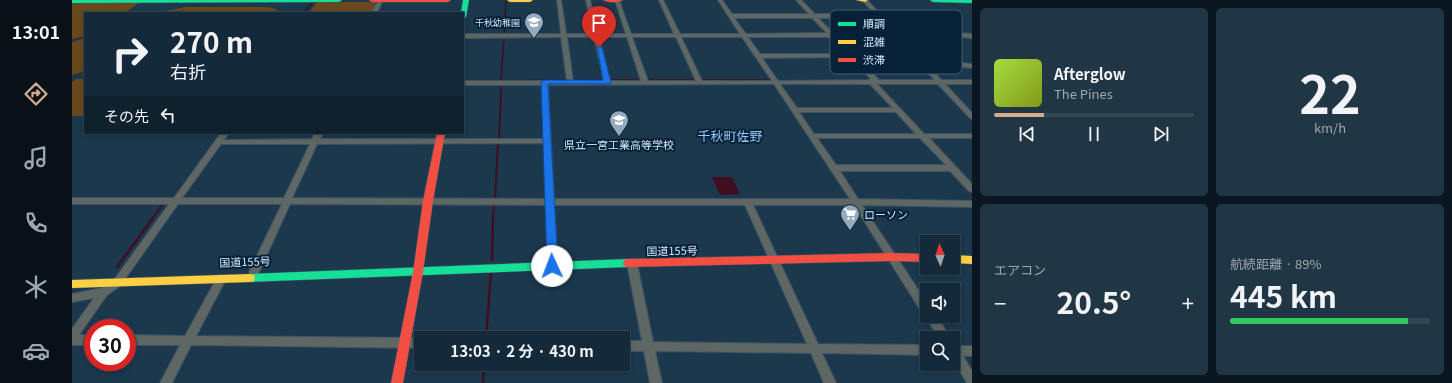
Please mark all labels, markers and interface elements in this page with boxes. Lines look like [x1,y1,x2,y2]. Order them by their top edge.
pin [582,6,616,47]
legend [830,10,962,74]
school or university icon: 千秋幼稚園 [523,11,545,39]
icon: arrive [588,12,610,34]
text: 順調 [863,15,885,31]
place label: 千秋幼稚園 [475,16,520,29]
text: 13:01 [12,18,60,44]
text: 270 m [170,21,253,61]
icon: right [104,28,156,80]
text: 混雑 [863,33,885,49]
text: 渋滞 [863,51,885,67]
text: 22 [1299,54,1361,129]
text: 右折 [170,58,206,84]
text: Afterglow [1054,63,1126,84]
icon: directions [22,80,50,108]
text: The Pines [1054,84,1113,103]
icon: left [157,104,179,126]
text: その先 [104,105,149,126]
school or university icon: 県立一宮工業高等学校 [608,109,630,137]
text: km/h [1314,118,1346,137]
icon: previous [1016,123,1038,145]
icon: pause [1083,123,1105,145]
icon: next [1150,123,1172,145]
district label: 千秋町佐野 [697,126,763,145]
place label: 県立一宮工業高等学校 [564,136,674,152]
icon: music [22,144,50,172]
supermarket icon: ローソン [839,203,861,231]
place label: ローソン [864,206,908,222]
icon: phone [22,209,50,237]
north arrow [920,235,960,275]
map controls [920,235,960,371]
street label: 国道155号 [646,242,698,258]
position arrow [531,245,573,287]
street label: 国道155号 [219,252,271,270]
text: 航続距離 · 89% [1230,254,1322,273]
text: エアコン [994,260,1046,279]
icon: climate [22,273,50,301]
text: 445 km [1230,273,1337,317]
text: 20.5° [1057,279,1131,323]
button: sound [920,283,960,323]
text: − [994,286,1006,318]
text: + [1182,286,1194,318]
speed limit sign: 30 [84,319,136,371]
button: search [920,331,960,371]
icon: car [22,337,50,365]
text: 13:03 · 2 分 · 430 m [450,340,594,361]

